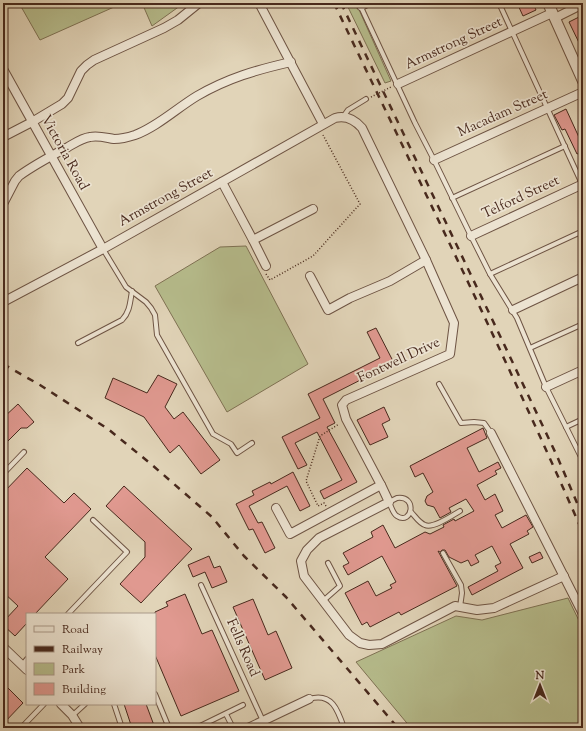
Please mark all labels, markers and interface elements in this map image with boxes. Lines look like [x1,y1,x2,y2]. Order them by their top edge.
street label: Armstrong Street [402,13,506,75]
street label: Macadam Street [455,85,551,143]
street label: Victoria Road [35,112,93,194]
street label: Armstrong Street [115,164,217,232]
street label: Telford Street [479,171,563,225]
street label: Fontwell Drive [354,333,444,389]
legend [26,613,156,705]
street label: Fells Road [220,616,264,680]
text: Road [62,621,89,639]
text: Railway [62,641,103,659]
text: Park [62,661,85,679]
north arrow [520,665,560,705]
text: N [535,668,545,684]
text: Building [62,681,106,699]

